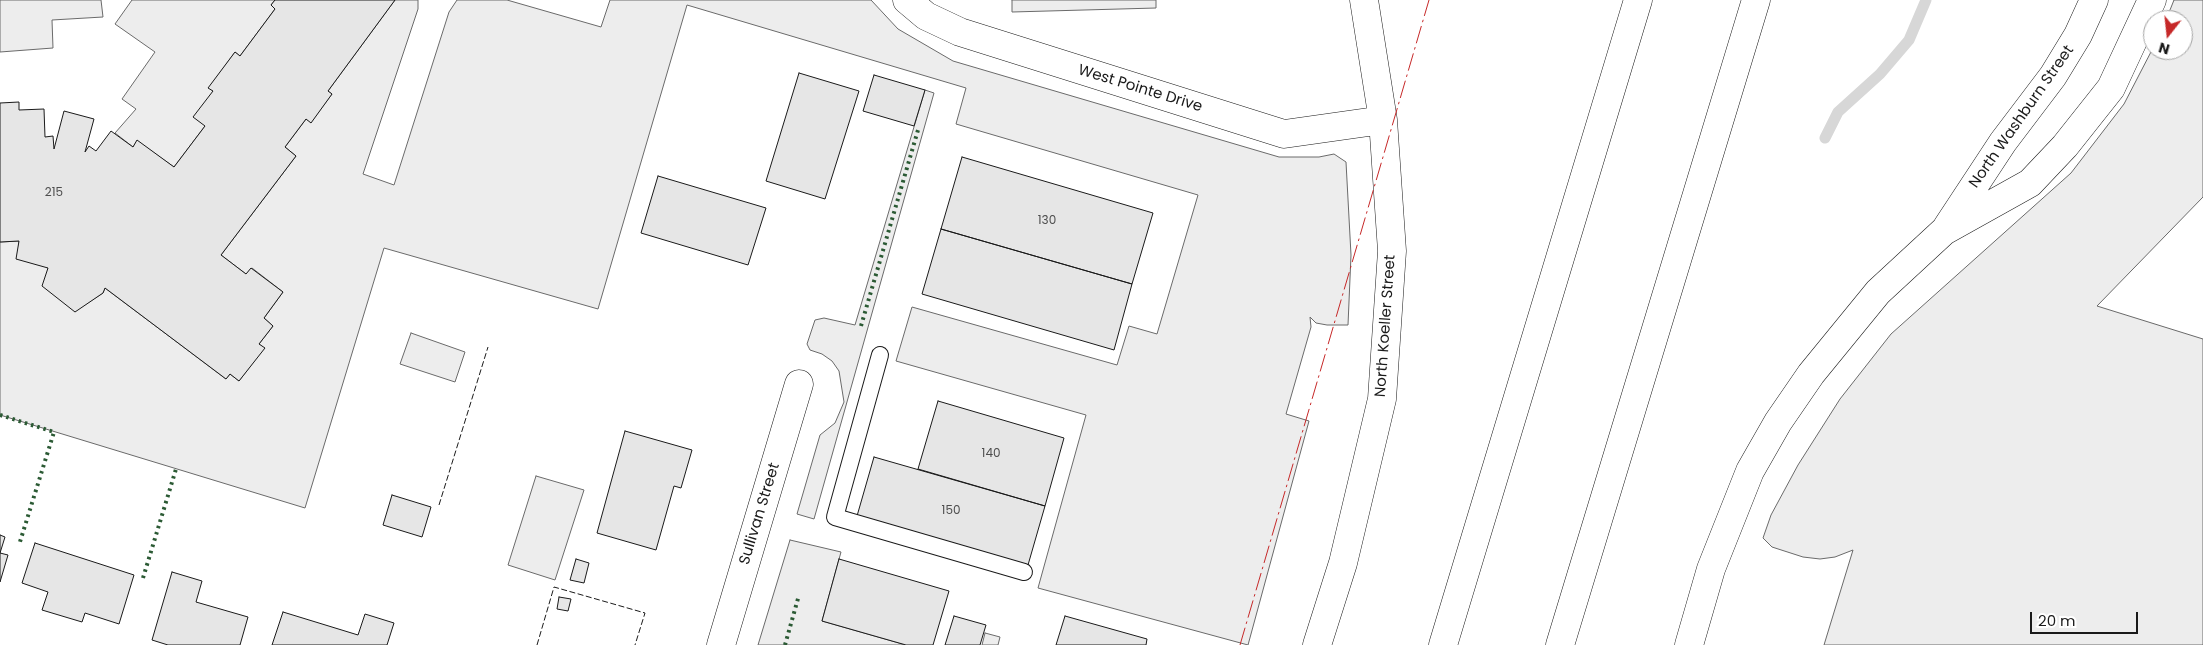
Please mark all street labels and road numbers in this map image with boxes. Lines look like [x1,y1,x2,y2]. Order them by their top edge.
street label: North Washburn Street [1966,42,2078,192]
street label: West Pointe Drive [1076,62,1204,116]
street label: North Koeller Street [1372,254,1400,398]
street label: Sullivan Street [736,461,784,567]

